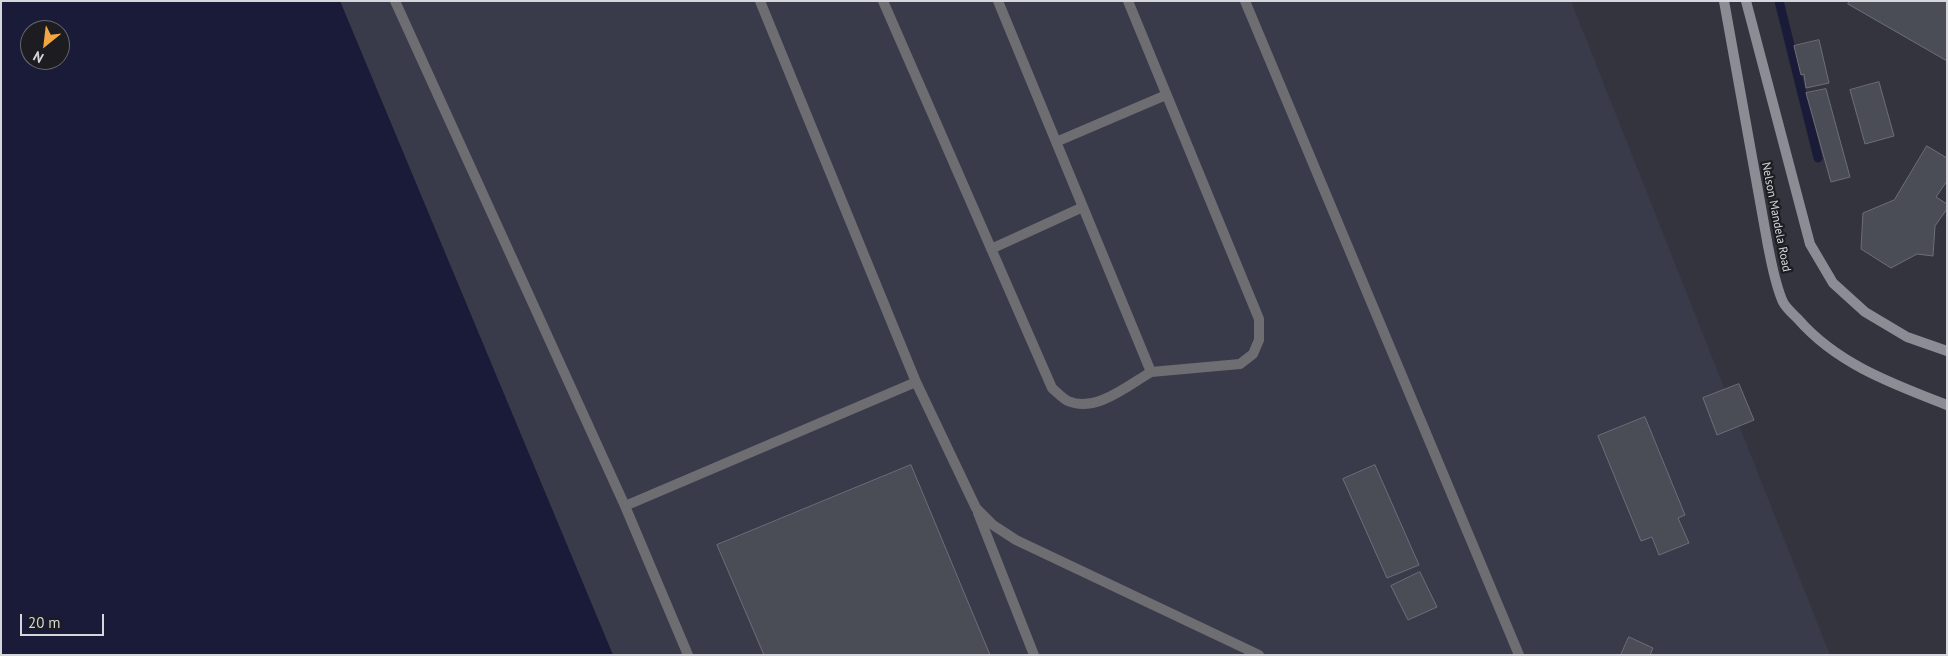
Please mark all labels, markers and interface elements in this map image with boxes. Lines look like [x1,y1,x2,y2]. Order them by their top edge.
north arrow [20,20,70,70]
text: N [30,47,47,67]
street label: Nelson Mandela Road [1758,161,1794,273]
scale bar [22,604,106,636]
text: 20 m [28,613,61,632]

